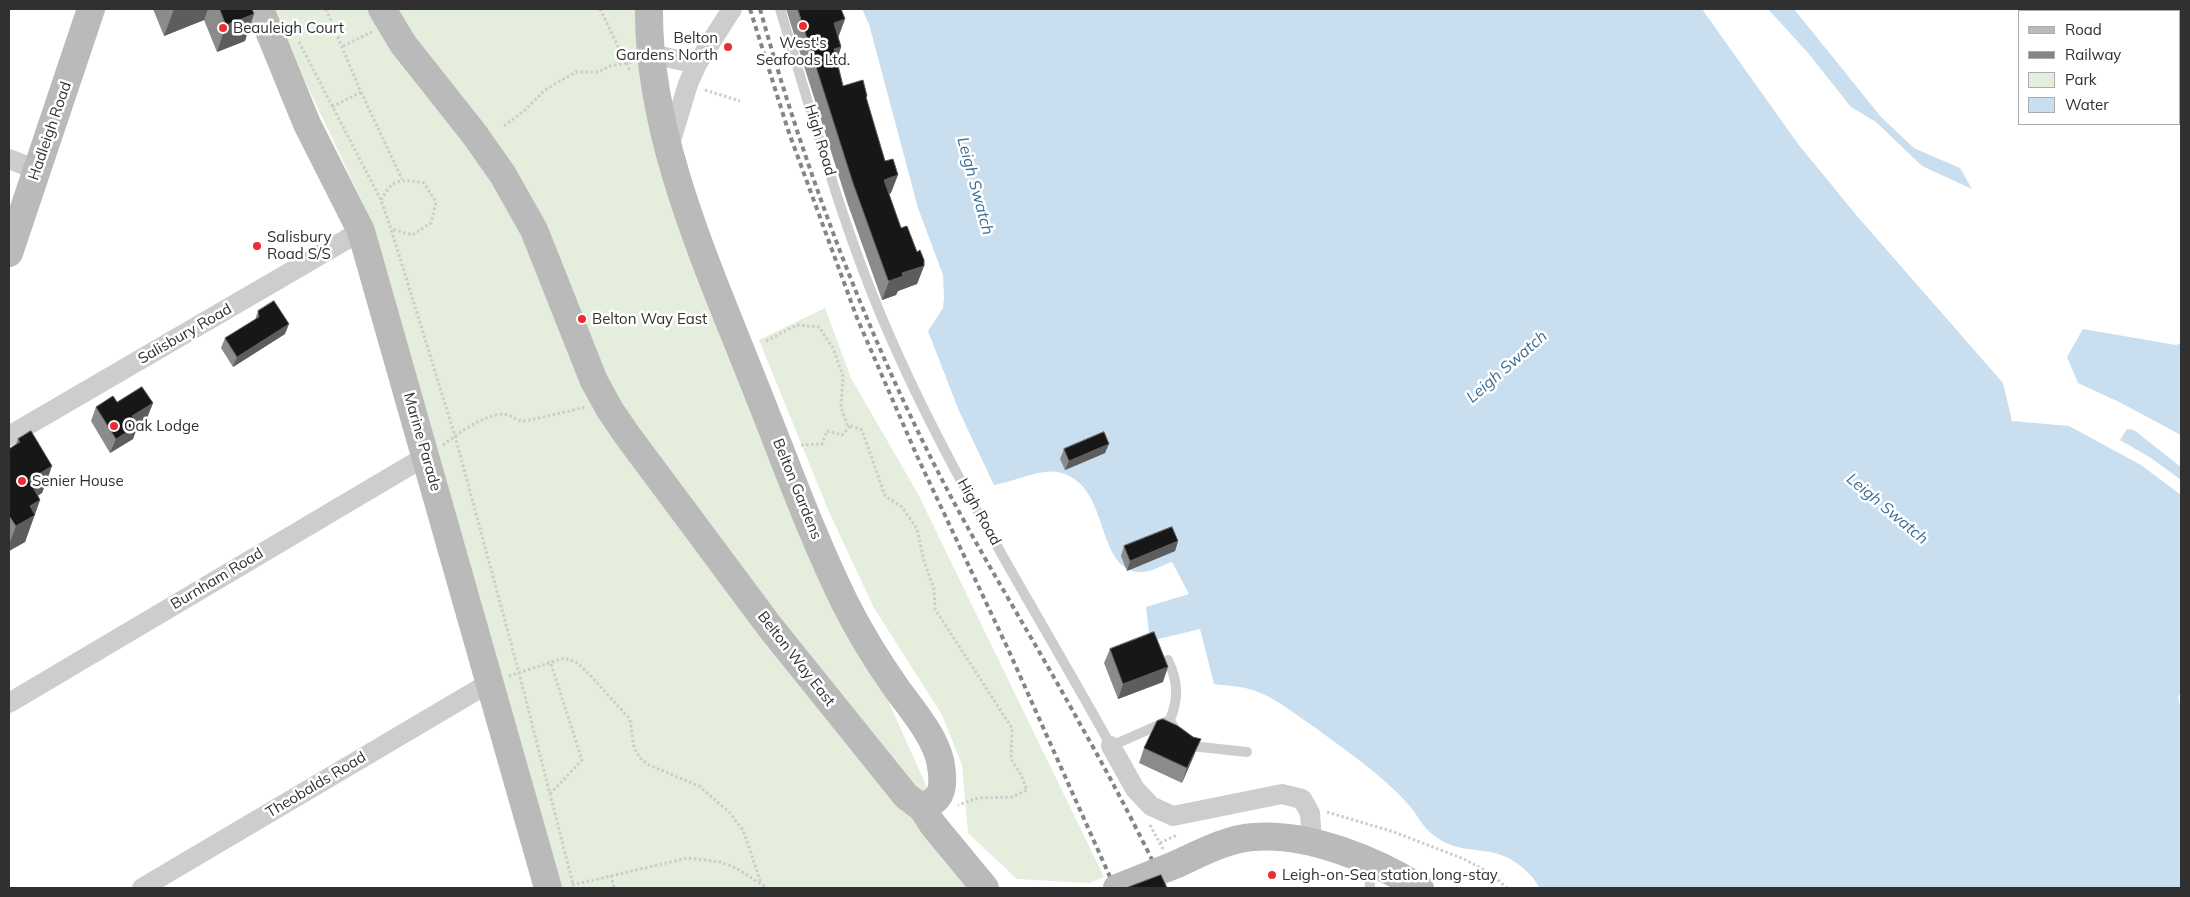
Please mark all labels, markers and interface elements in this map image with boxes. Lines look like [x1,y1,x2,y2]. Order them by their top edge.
legend [2018,10,2180,125]
place label: Beauleigh Court [233,19,344,37]
marker: West's Seafoods Ltd. [797,20,809,32]
text: Road [2065,20,2102,39]
marker: Beauleigh Court [217,22,229,34]
place label: Belton Gardens North [616,29,718,64]
place label: West's Seafoods Ltd. [756,34,850,69]
marker: Belton Gardens North [722,41,734,53]
text: Railway [2065,45,2121,64]
text: Park [2065,70,2097,89]
street label: Hadleigh Road [25,79,75,183]
text: Water [2065,95,2109,114]
street label: High Road [801,102,839,178]
water label: Leigh Swatch [953,135,997,237]
place label: Salisbury Road S/S [267,228,331,263]
marker: Salisbury Road S/S [251,240,263,252]
street label: Salisbury Road [135,300,235,368]
place label: Belton Way East [592,310,707,328]
marker: Belton Way East [576,313,588,325]
water label: Leigh Swatch [1463,327,1551,407]
street label: Marine Parade [399,391,445,493]
place label: Oak Lodge [124,417,199,435]
marker: Oak Lodge [108,420,120,432]
street label: Belton Gardens [769,436,825,542]
water label: Leigh Swatch [1842,469,1932,549]
place label: Senier House [32,472,124,490]
marker: Senier House [16,475,28,487]
street label: High Road [953,475,1005,549]
street label: Burnham Road [167,544,267,614]
street label: Belton Way East [753,608,839,710]
street label: Theobalds Road [263,748,369,822]
place label: Leigh-on-Sea station long-stay [1282,866,1498,884]
marker: Leigh-on-Sea station long-stay [1266,869,1278,881]

